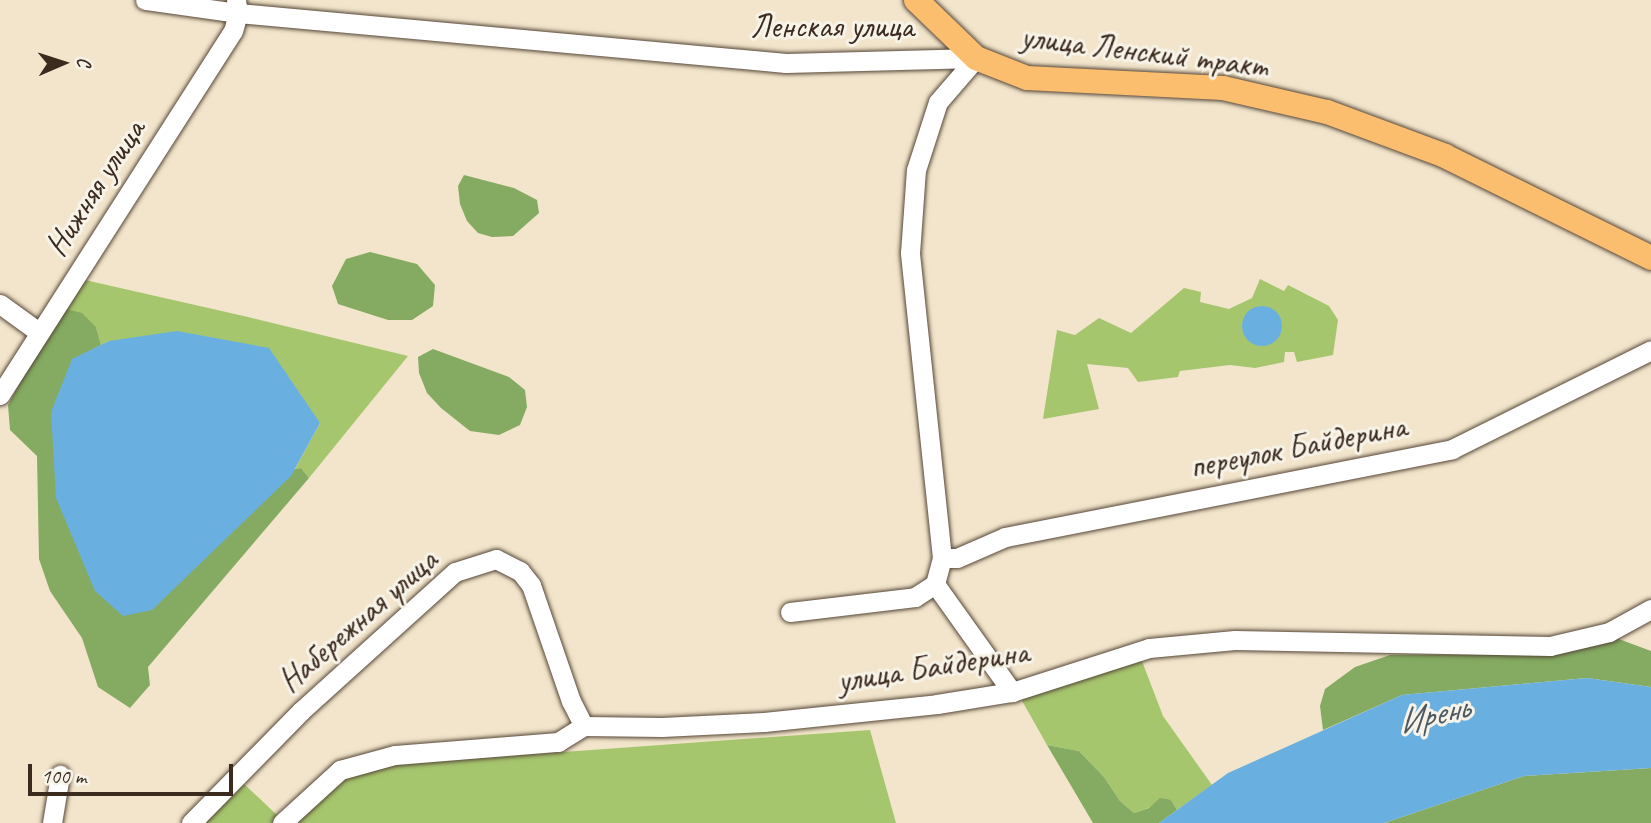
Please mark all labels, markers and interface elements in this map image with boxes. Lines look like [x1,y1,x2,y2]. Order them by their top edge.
street label: Ленская улица [750,7,914,47]
street label: улица Ленский тракт [1019,17,1269,87]
north arrow [28,28,98,98]
text: С [72,57,96,67]
street label: Нижняя улица [36,112,154,264]
street label: переулок Байдерина [1186,406,1410,488]
street label: Набережная улица [269,540,447,702]
street label: улица Байдерина [835,632,1031,702]
water label: Ирень [1393,686,1473,744]
scale bar [32,750,236,794]
text: 100 m [41,763,86,789]

